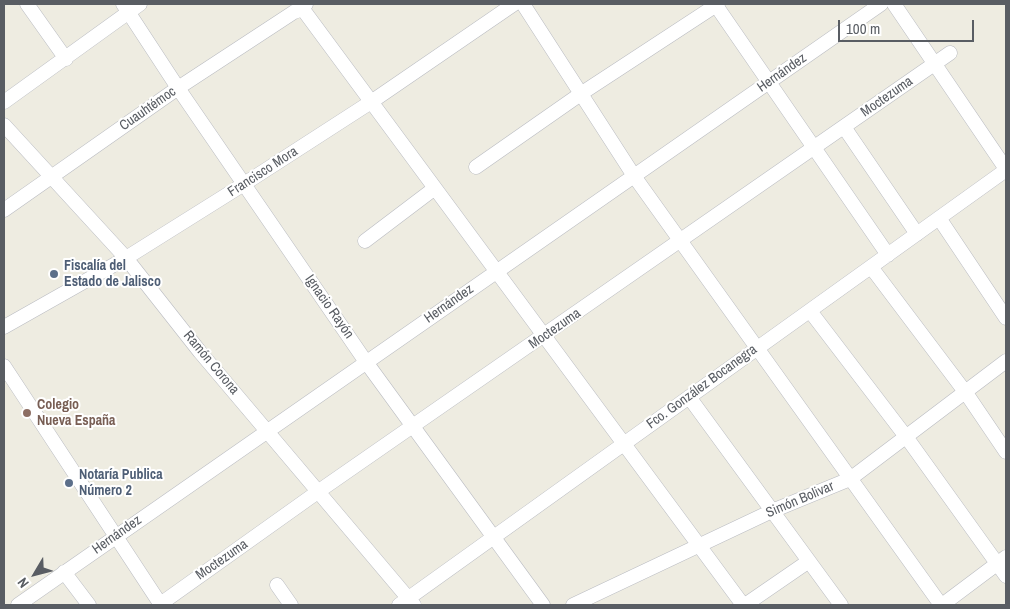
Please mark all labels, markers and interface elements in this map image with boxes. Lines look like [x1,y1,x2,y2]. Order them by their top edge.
scale bar [840,10,976,42]
text: 100 m [846,18,880,39]
street label: Hernández [754,50,810,96]
street label: Moctezuma [858,73,916,121]
street label: Cuauhtémoc [117,83,179,135]
street label: Francisco Mora [225,143,301,201]
place label: Fiscalía del Estado de Jalisco [64,258,161,290]
marker: Fiscalía del Estado de Jalisco [48,268,60,280]
street label: Ignacio Rayón [301,272,357,342]
street label: Hernández [421,281,477,327]
street label: Moctezuma [526,305,584,353]
street label: Ramón Corona [180,328,242,398]
street label: Fco. González Bocanegra [644,341,760,433]
place label: Colegio Nueva España [37,397,115,430]
marker: Colegio Nueva España [21,407,33,419]
place label: Notaría Publica Número 2 [79,467,163,500]
marker: Notaría Publica Número 2 [63,477,75,489]
street label: Simón Bolivar [764,478,836,522]
street label: Hernández [89,512,145,558]
street label: Moctezuma [193,536,251,584]
north arrow [10,549,60,599]
text: N [13,574,33,592]

